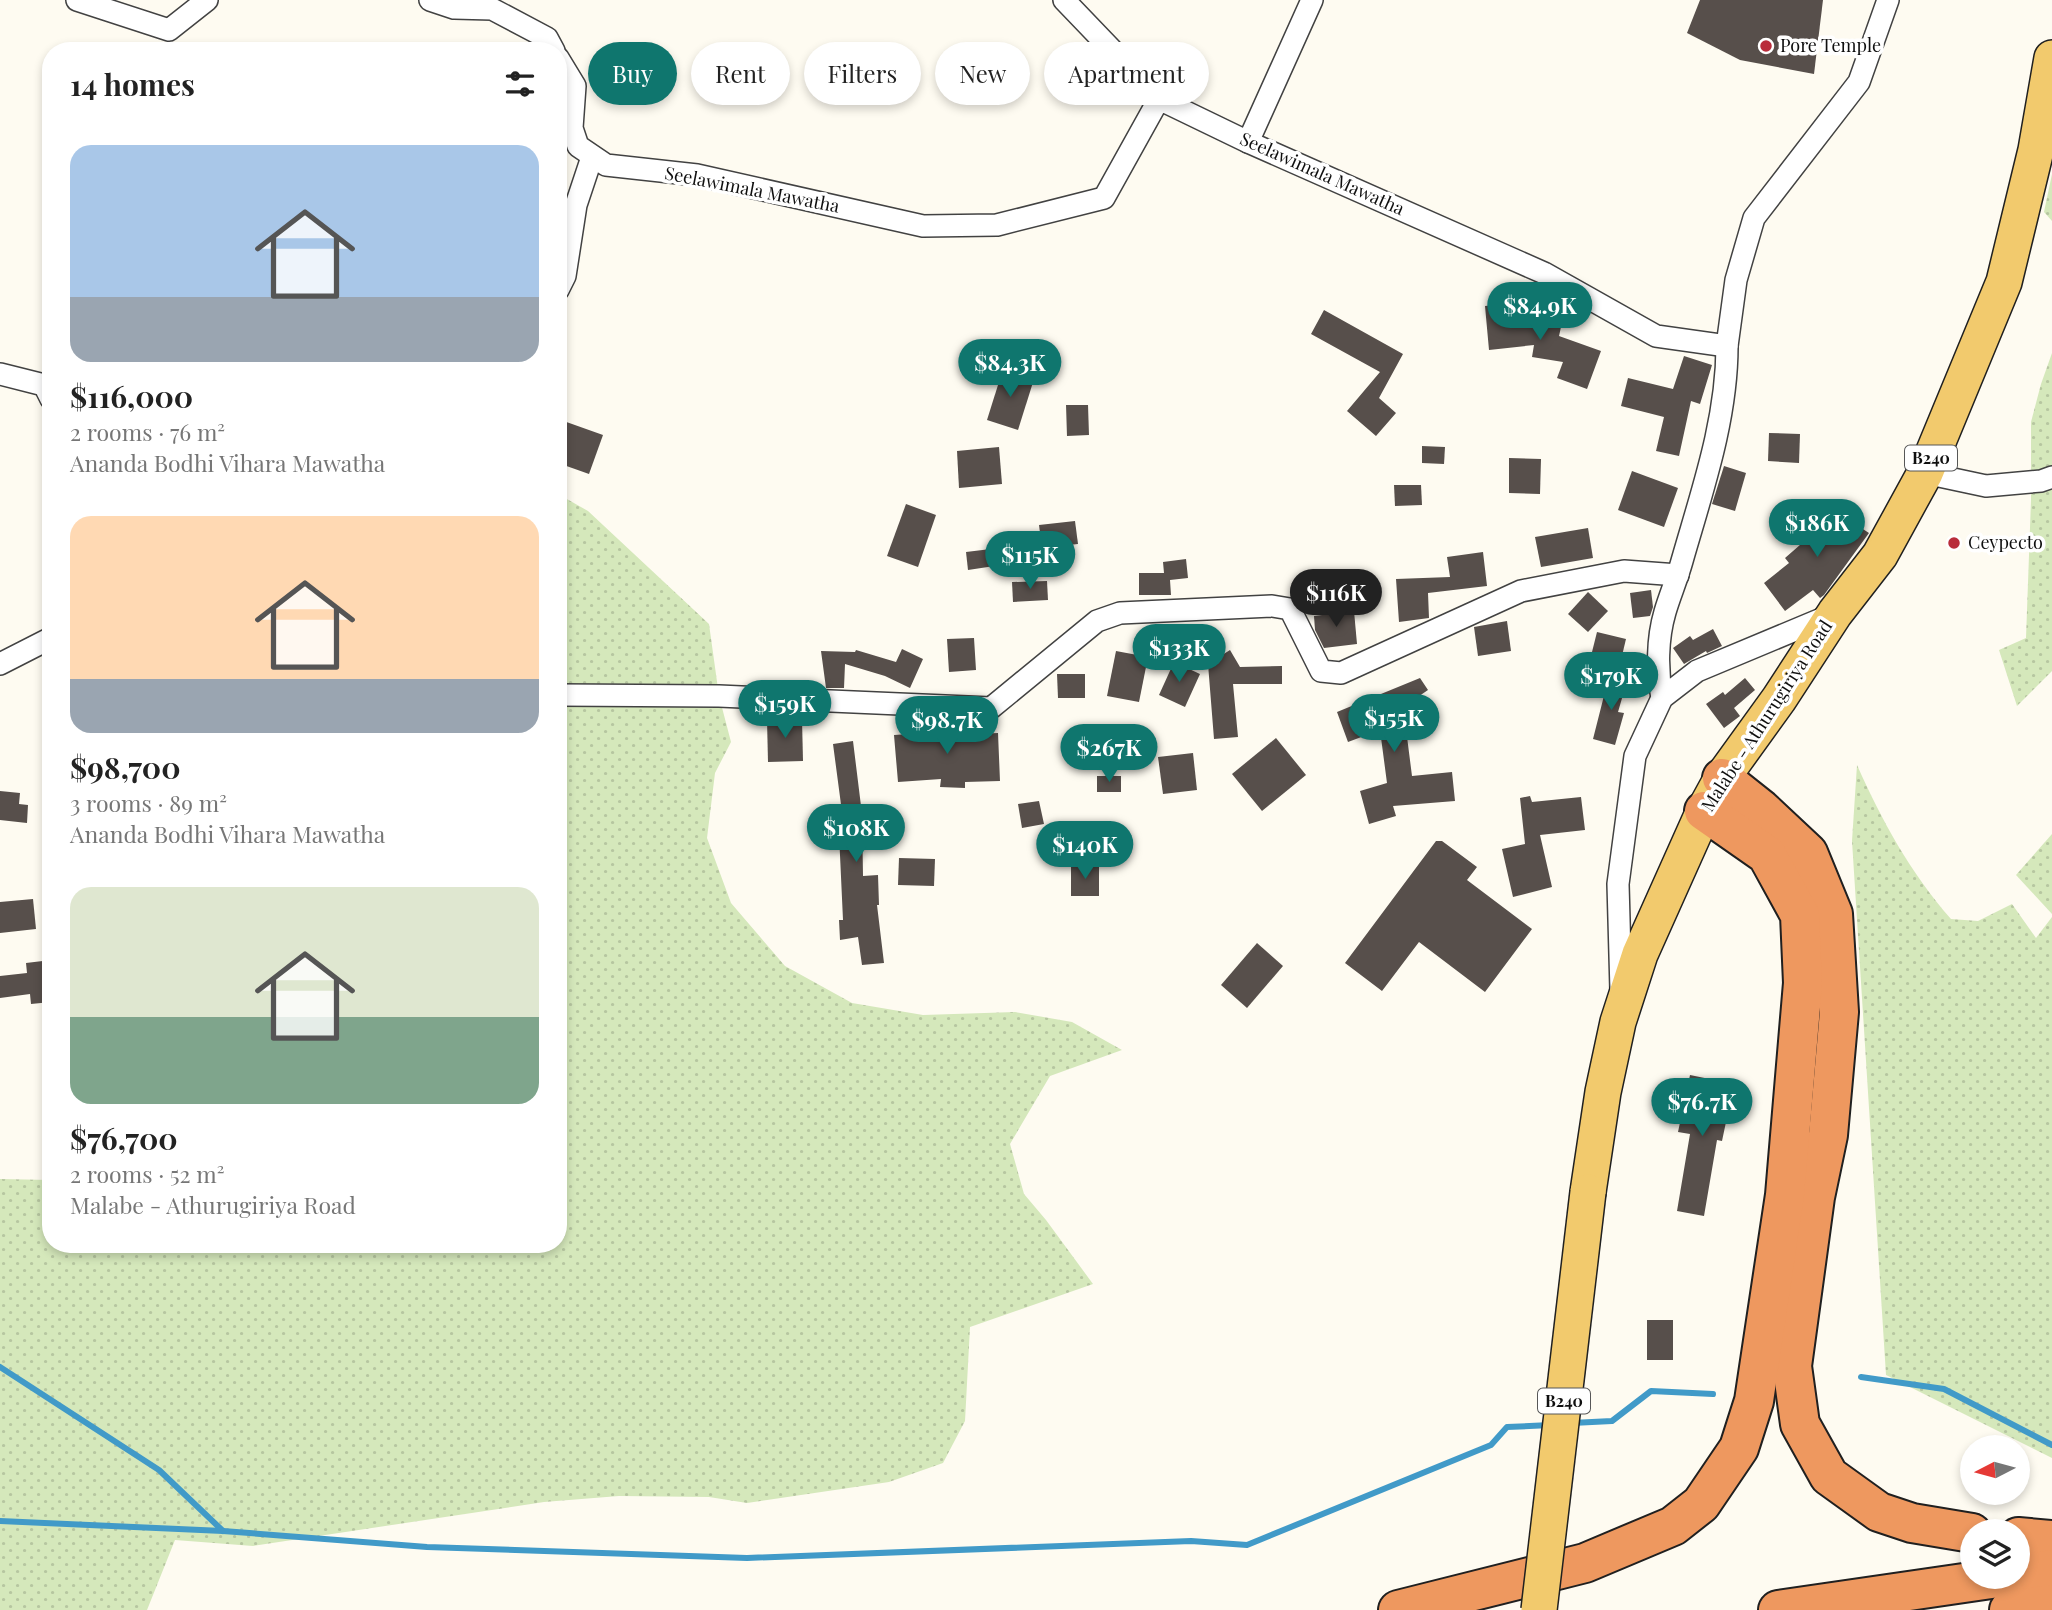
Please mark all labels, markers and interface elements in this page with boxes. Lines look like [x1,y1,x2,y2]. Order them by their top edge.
place label: Pore Temple [1780,33,1881,57]
marker: Pore Temple [1758,38,1774,54]
chip: Buy [588,42,677,105]
chip: Rent [691,42,790,105]
chip: Filters [804,42,921,105]
chip: New [935,42,1030,105]
chip: Apartment [1044,42,1209,105]
text: 14 homes [70,64,195,104]
icon: filters [501,65,539,103]
street label: Seelawimala Mawatha [1236,126,1408,220]
street label: Seelawimala Mawatha [663,160,842,218]
icon: home [242,191,368,317]
pin: $84.9K [1483,282,1597,342]
text: $84.9K [1503,289,1577,320]
pin: $84.3K [953,340,1067,399]
text: $84.3K [974,346,1046,377]
text: $116,000 [70,376,193,416]
text: 2 rooms · 76 m² [70,416,225,447]
road number: B240 [1905,446,1957,471]
text: Ananda Bodhi Vihara Mawatha [70,447,385,478]
pin: $186K [1768,500,1866,559]
text: $186K [1785,506,1849,537]
place label: Ceypecto [1968,530,2043,554]
pin: $115K [981,532,1079,591]
marker: Ceypecto [1946,535,1962,551]
text: $115K [1001,538,1059,569]
icon: home [242,562,368,688]
pin: $116K [1287,570,1385,629]
text: $116K [1306,576,1366,607]
street label: Malabe - Athurugiriya Road [1695,615,1837,816]
pin: $133K [1130,624,1228,684]
text: $133K [1149,631,1209,662]
pin: $179K [1562,652,1660,712]
text: $179K [1580,659,1642,690]
pin: $159K [736,680,834,740]
text: $159K [754,687,816,718]
pin: $155K [1345,694,1443,754]
pin: $98.7K [890,696,1004,756]
text: $155K [1364,701,1424,732]
text: $98.7K [911,703,983,734]
pin: $267K [1060,724,1158,784]
text: $267K [1076,731,1142,762]
text: $98,700 [70,747,181,787]
text: 3 rooms · 89 m² [70,787,227,818]
pin: $108K [807,804,905,864]
text: $108K [823,811,889,842]
text: Ananda Bodhi Vihara Mawatha [70,818,385,849]
pin: $140K [1036,822,1134,881]
text: $140K [1052,828,1118,859]
icon: home [242,933,368,1059]
pin: $76.7K [1645,1078,1759,1138]
text: $76.7K [1667,1085,1737,1116]
text: $76,700 [70,1118,178,1158]
text: 2 rooms · 52 m² [70,1158,224,1189]
text: Malabe - Athurugiriya Road [70,1189,356,1220]
road number: B240 [1538,1388,1590,1414]
north arrow [1960,1435,2030,1505]
map controls [1960,1435,2030,1589]
button: layers [1960,1519,2030,1589]

